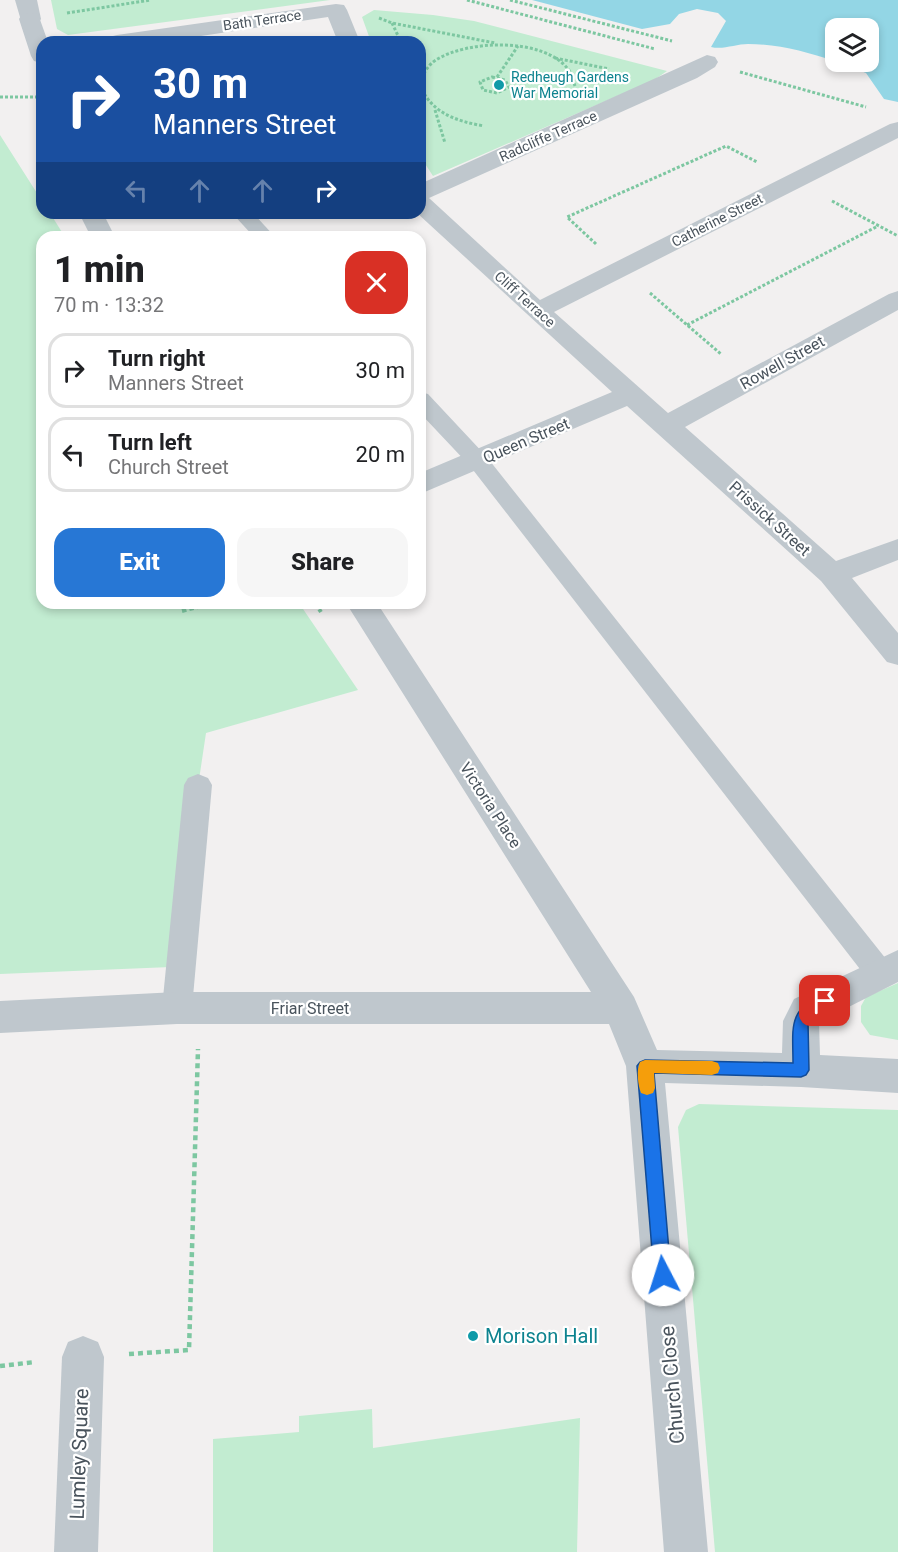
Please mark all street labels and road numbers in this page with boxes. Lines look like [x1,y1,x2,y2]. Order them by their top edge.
street label: Bath Terrace [222,7,302,33]
street label: Radcliffe Terrace [497,107,599,165]
street label: Catherine Street [669,190,766,250]
street label: Cliff Terrace [492,268,558,330]
street label: Rowell Street [737,331,828,393]
street label: Queen Street [480,414,572,467]
street label: Prissick Street [725,477,814,560]
street label: Victoria Place [456,759,525,852]
street label: Friar Street [271,999,349,1018]
street label: Church Close [655,1325,689,1445]
street label: Lumley Square [65,1388,93,1520]

